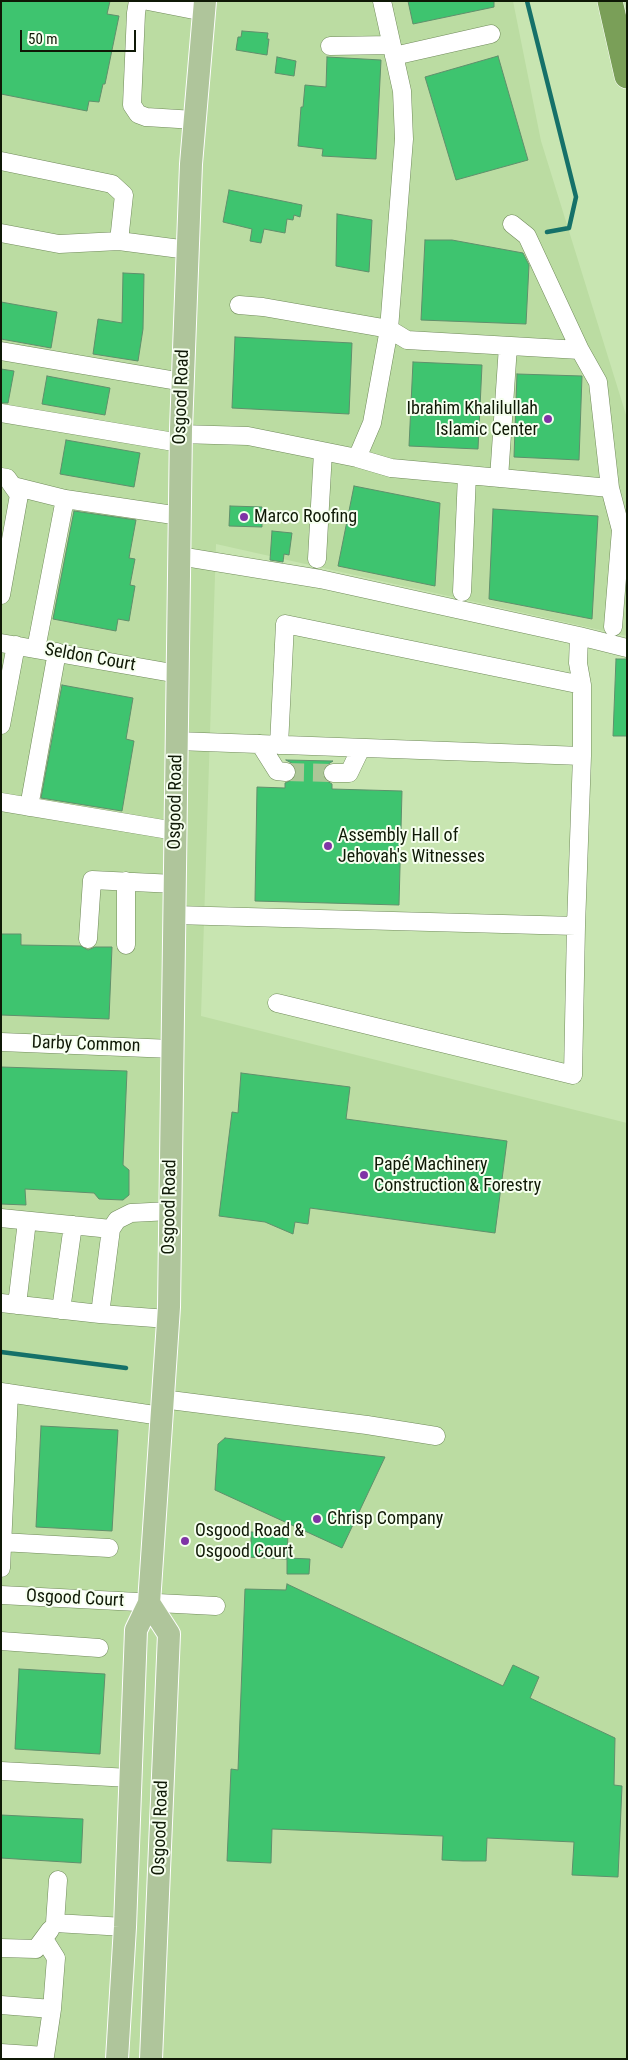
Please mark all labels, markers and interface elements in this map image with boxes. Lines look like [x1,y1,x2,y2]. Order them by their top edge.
scale bar [22,20,139,52]
text: 50 m [28,30,58,48]
street label: Osgood Road [170,349,194,445]
place label: Ibrahim Khalilullah Islamic Center [407,398,538,440]
marker: Ibrahim Khalilullah Islamic Center [542,413,554,425]
place label: Marco Roofing [254,506,357,528]
marker: Marco Roofing [238,511,250,523]
street label: Seldon Court [43,639,137,677]
street label: Osgood Road [164,754,188,850]
place label: Assembly Hall of Jehovah's Witnesses [338,825,485,868]
marker: Assembly Hall of Jehovah's Witnesses [322,840,334,852]
street label: Darby Common [31,1032,141,1058]
place label: Papé Machinery Construction & Forestry [374,1154,541,1196]
street label: Osgood Road [158,1159,182,1255]
marker: Papé Machinery Construction & Forestry [358,1169,370,1181]
place label: Chrisp Company [327,1508,443,1530]
marker: Chrisp Company [311,1513,323,1525]
place label: Osgood Road & Osgood Court [195,1520,304,1562]
marker: Osgood Road & Osgood Court [179,1535,191,1547]
street label: Osgood Court [25,1586,125,1612]
street label: Osgood Road [149,1780,173,1876]

